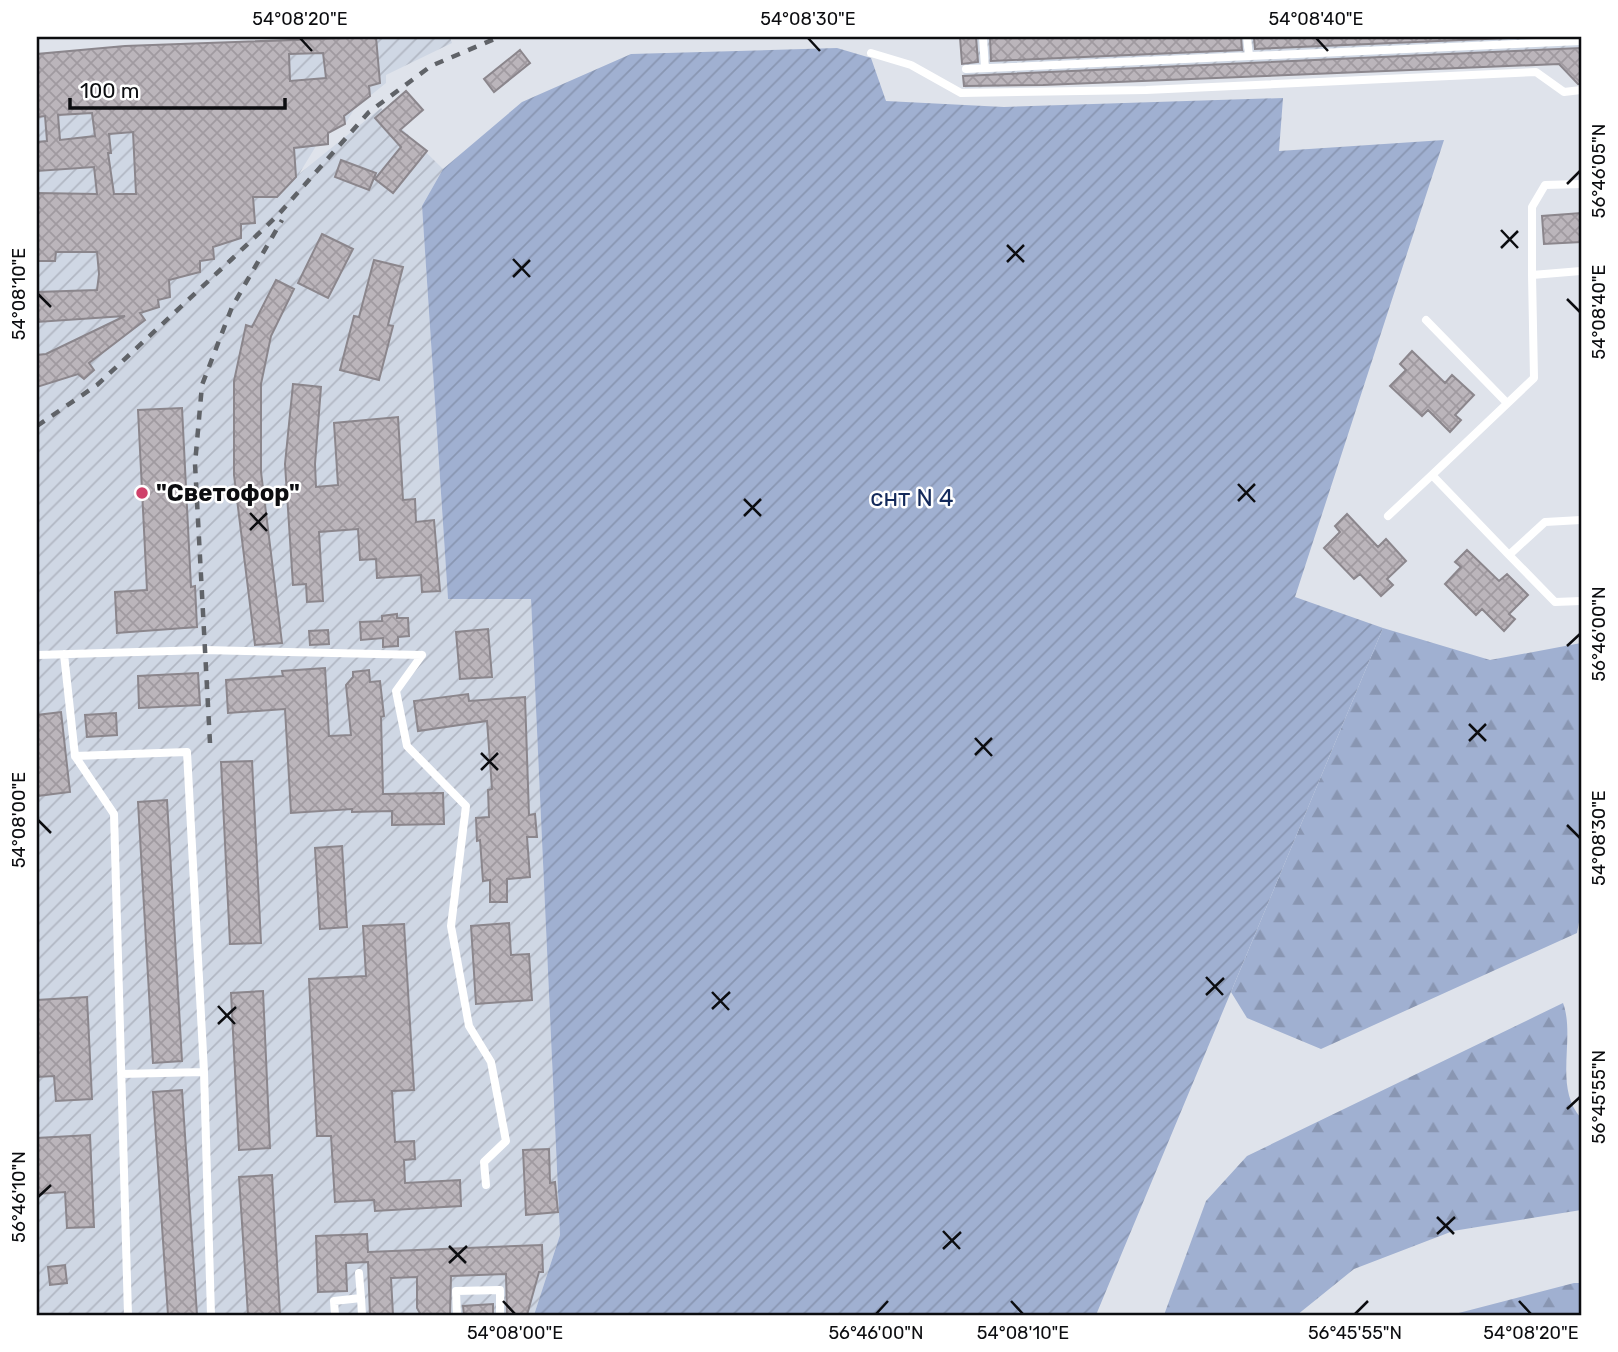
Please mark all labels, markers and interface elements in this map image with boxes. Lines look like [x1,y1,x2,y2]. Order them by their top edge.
text: 54°08'20"E [252,8,348,30]
text: 54°08'30"E [760,8,856,30]
text: 54°08'40"E [1269,8,1363,30]
scale bar [70,66,285,110]
text: 100 m [80,78,139,103]
text: 56°46'05"N [1588,124,1610,218]
text: 54°08'10"E [8,248,30,340]
text: 54°08'40"E [1588,265,1610,359]
place label: "Светофор" [156,479,300,507]
park label: снт N 4 [870,484,954,512]
marker: "Светофор" [134,485,150,501]
text: 56°46'00"N [1588,586,1610,682]
text: 54°08'00"E [8,772,30,868]
text: 54°08'30"E [1588,790,1610,886]
text: 56°45'55"N [1588,1050,1610,1144]
text: 56°46'10"N [8,1151,30,1243]
text: 54°08'00"E [467,1322,563,1344]
text: 56°46'00"N [828,1322,924,1344]
text: 54°08'10"E [977,1322,1069,1344]
text: 56°45'55"N [1308,1322,1402,1344]
text: 54°08'20"E [1483,1322,1579,1344]

